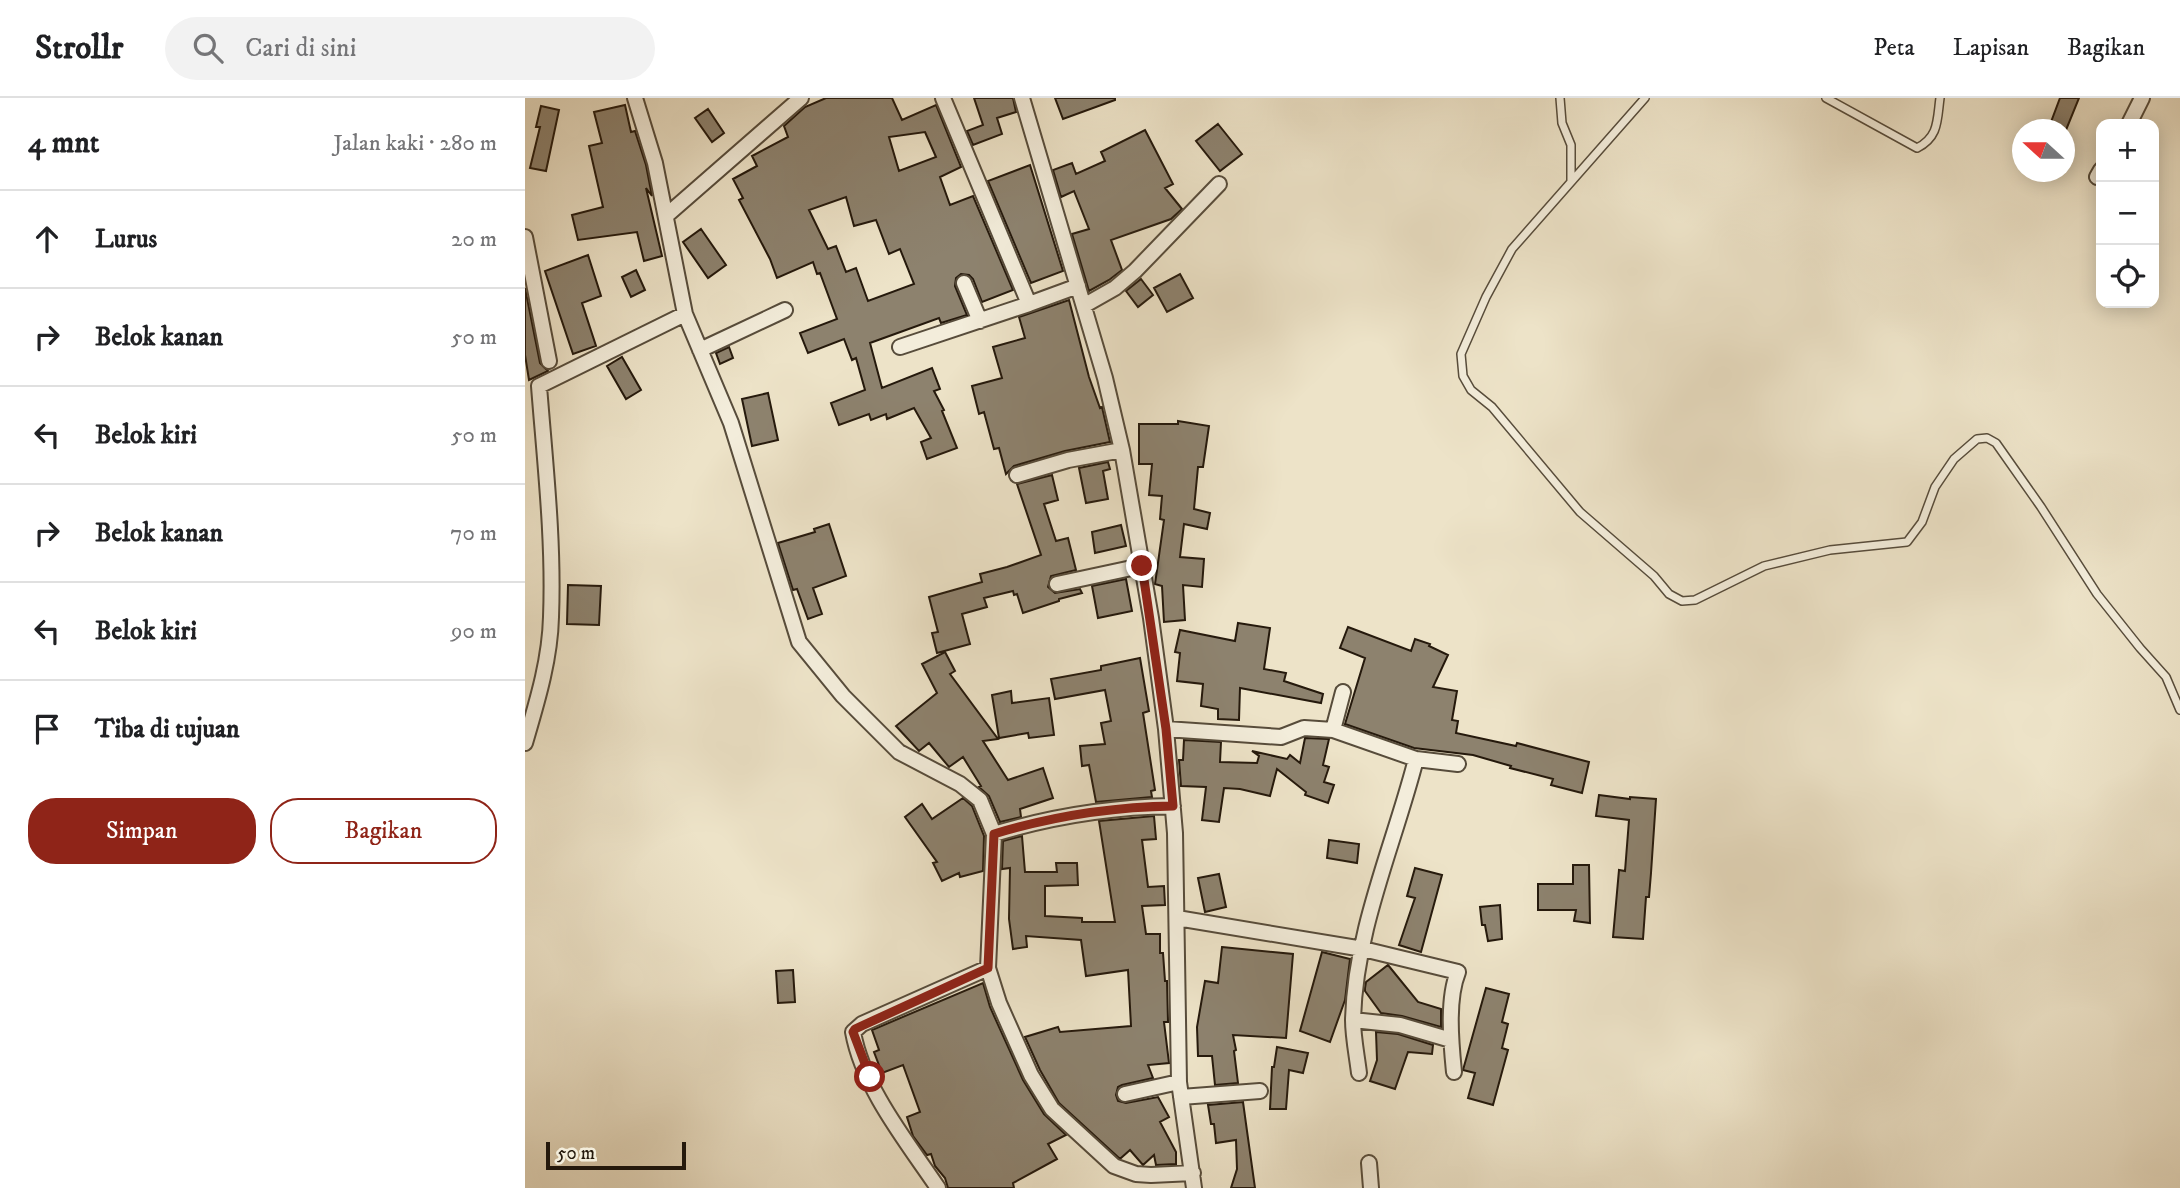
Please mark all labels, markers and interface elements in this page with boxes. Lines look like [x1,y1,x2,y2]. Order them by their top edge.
search box [165,17,655,80]
text: Strollr [35,28,123,69]
icon: search [189,29,227,67]
text: Cari di sini [245,32,356,65]
text: Peta [1873,33,1915,63]
text: Lapisan [1953,33,2029,63]
text: Bagikan [2067,33,2145,63]
north arrow [2012,119,2075,182]
map controls [2096,119,2159,308]
button: + [2096,119,2159,182]
text: 4 mnt [28,125,99,162]
text: Jalan kaki · 280 m [334,129,497,158]
button: − [2096,182,2159,245]
icon: ahead [28,220,66,258]
text: Lurus [95,223,157,256]
text: 20 m [451,225,497,254]
button: locate [2096,245,2159,308]
icon: right [28,318,66,356]
text: Belok kanan [95,321,223,354]
text: 50 m [451,323,497,352]
icon: left [28,416,66,454]
text: Belok kiri [95,419,197,452]
text: 50 m [451,421,497,450]
icon: right [28,514,66,552]
text: Belok kanan [95,517,223,550]
text: 70 m [450,519,497,548]
route end [1126,550,1157,581]
icon: left [28,612,66,650]
text: Belok kiri [95,615,197,648]
text: 90 m [451,617,497,646]
icon: arrive [28,710,66,748]
text: Tiba di tujuan [95,713,240,746]
button: Simpan [28,798,256,864]
button: Bagikan [270,798,497,864]
route start [854,1061,885,1092]
scale bar [546,1139,686,1171]
text: 50 m [557,1142,595,1165]

